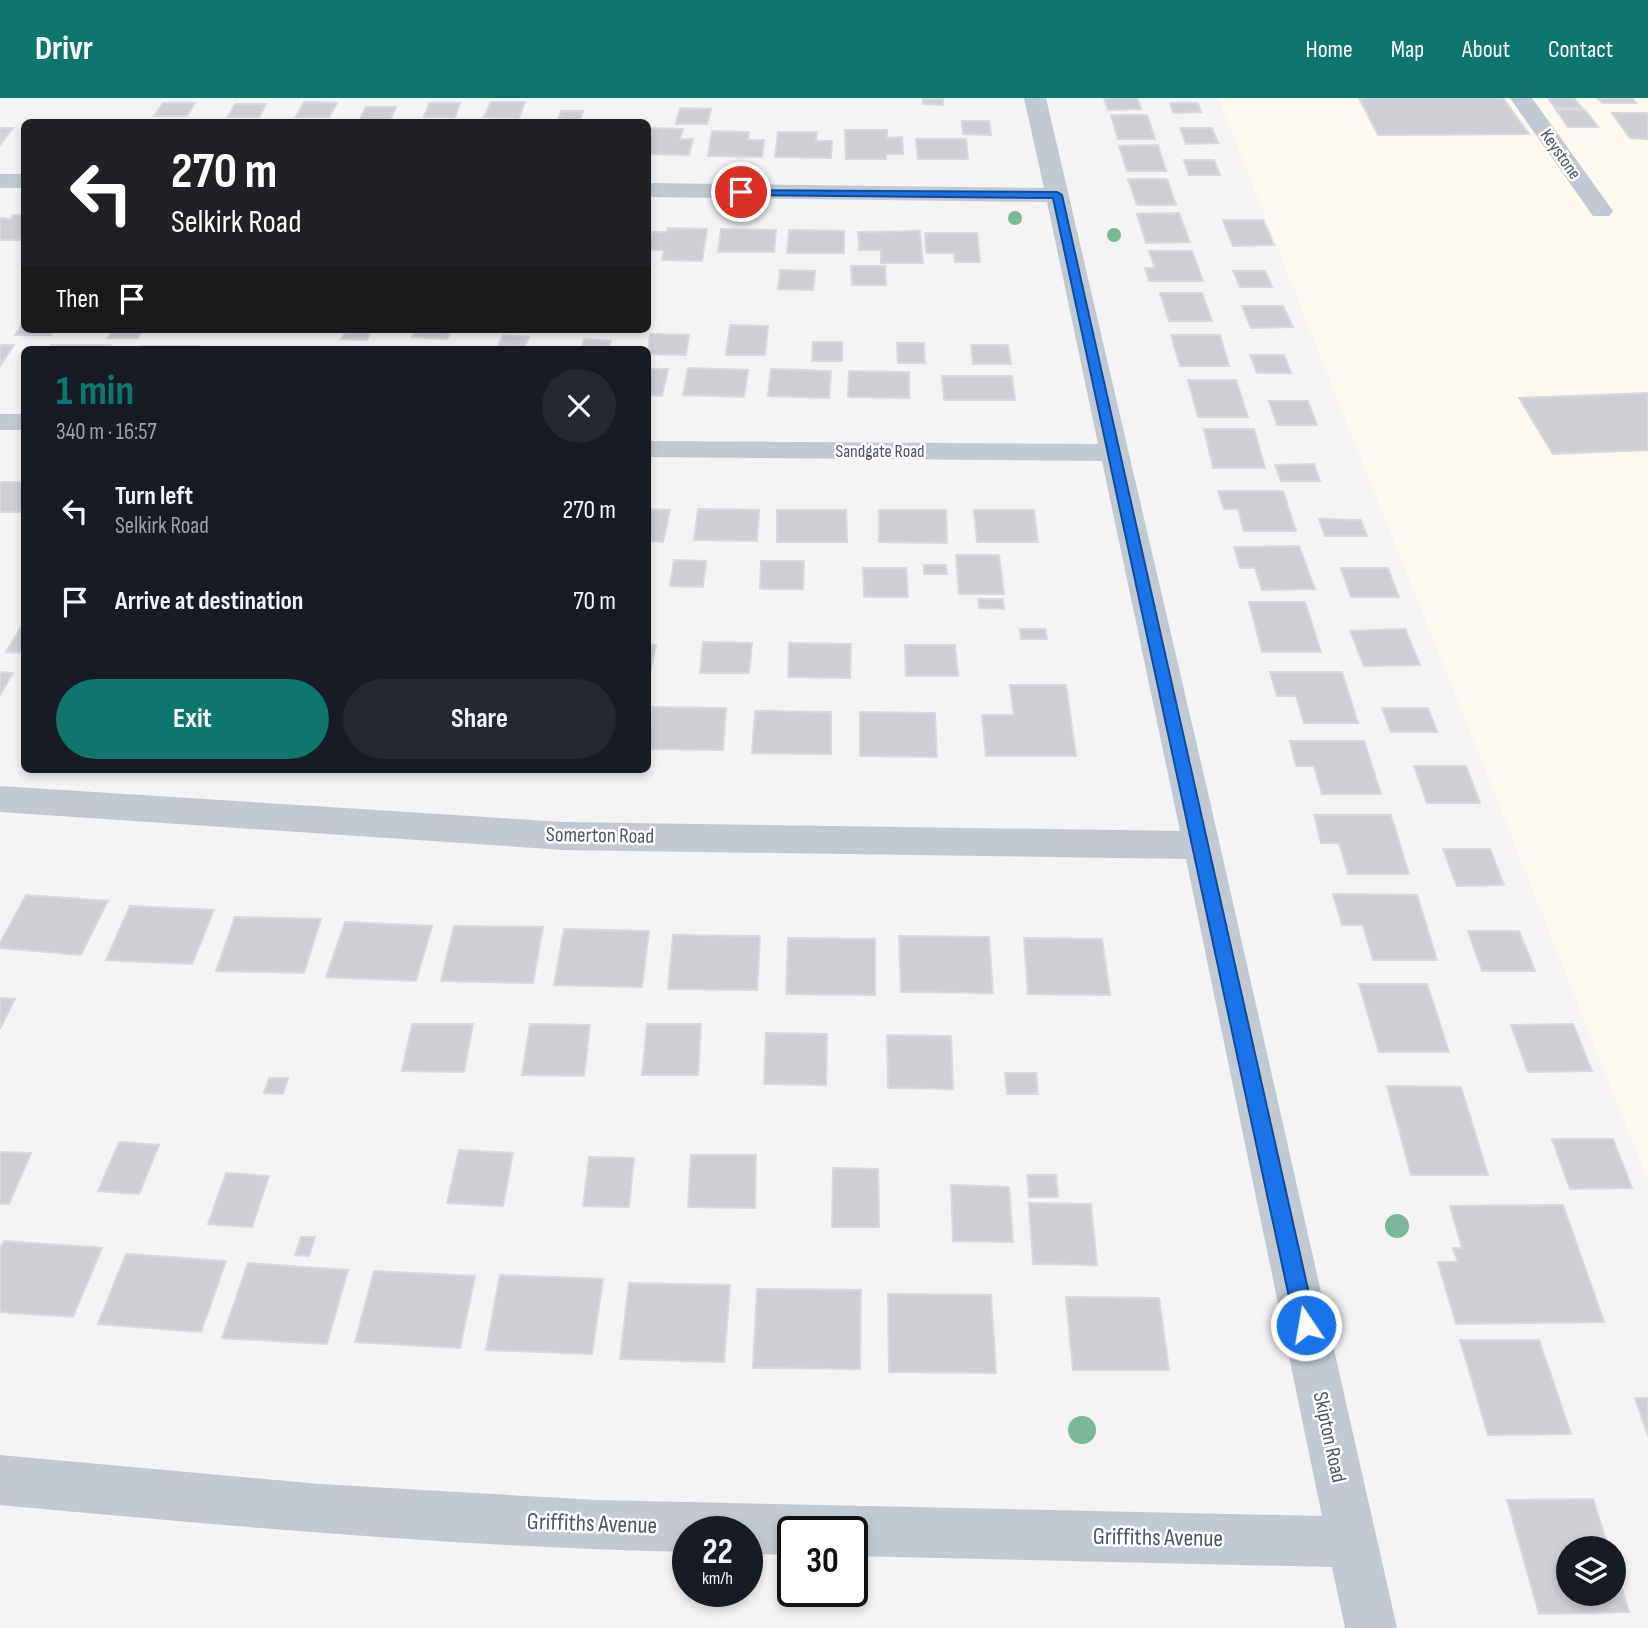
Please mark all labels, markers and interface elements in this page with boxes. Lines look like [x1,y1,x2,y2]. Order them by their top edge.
text: Drivr [35,29,93,69]
text: Home [1305,35,1353,64]
text: Map [1391,35,1424,64]
text: About [1462,35,1510,64]
text: Contact [1548,35,1613,64]
street label: Keystone [1536,125,1585,183]
text: 270 m [171,143,277,202]
icon: left [56,147,147,238]
pin [711,162,771,222]
icon: arrive [722,173,760,211]
text: Selkirk Road [171,203,302,242]
icon: arrive [113,280,151,318]
text: Then [56,284,99,315]
text: 1 min [56,366,134,417]
button: close [542,369,616,443]
text: 340 m · 16:57 [56,418,157,446]
street label: Sandgate Road [835,441,925,462]
text: Turn left [115,481,193,512]
icon: left [56,492,94,530]
text: 270 m [563,495,616,526]
text: Selkirk Road [115,512,209,540]
icon: arrive [56,583,94,621]
text: Arrive at destination [115,586,303,617]
text: 70 m [573,586,616,617]
button: Exit [56,679,329,759]
button: Share [343,679,616,759]
street label: Somerton Road [546,822,654,849]
position arrow [1269,1288,1343,1362]
street label: Skipton Road [1308,1390,1351,1485]
street label: Griffiths Avenue [526,1507,658,1540]
speed limit sign: 30 [777,1516,868,1607]
street label: Griffiths Avenue [1093,1522,1223,1553]
text: 22 [702,1531,733,1574]
map controls [1556,1536,1626,1606]
button: layers [1556,1536,1626,1606]
text: km/h [702,1568,733,1589]

